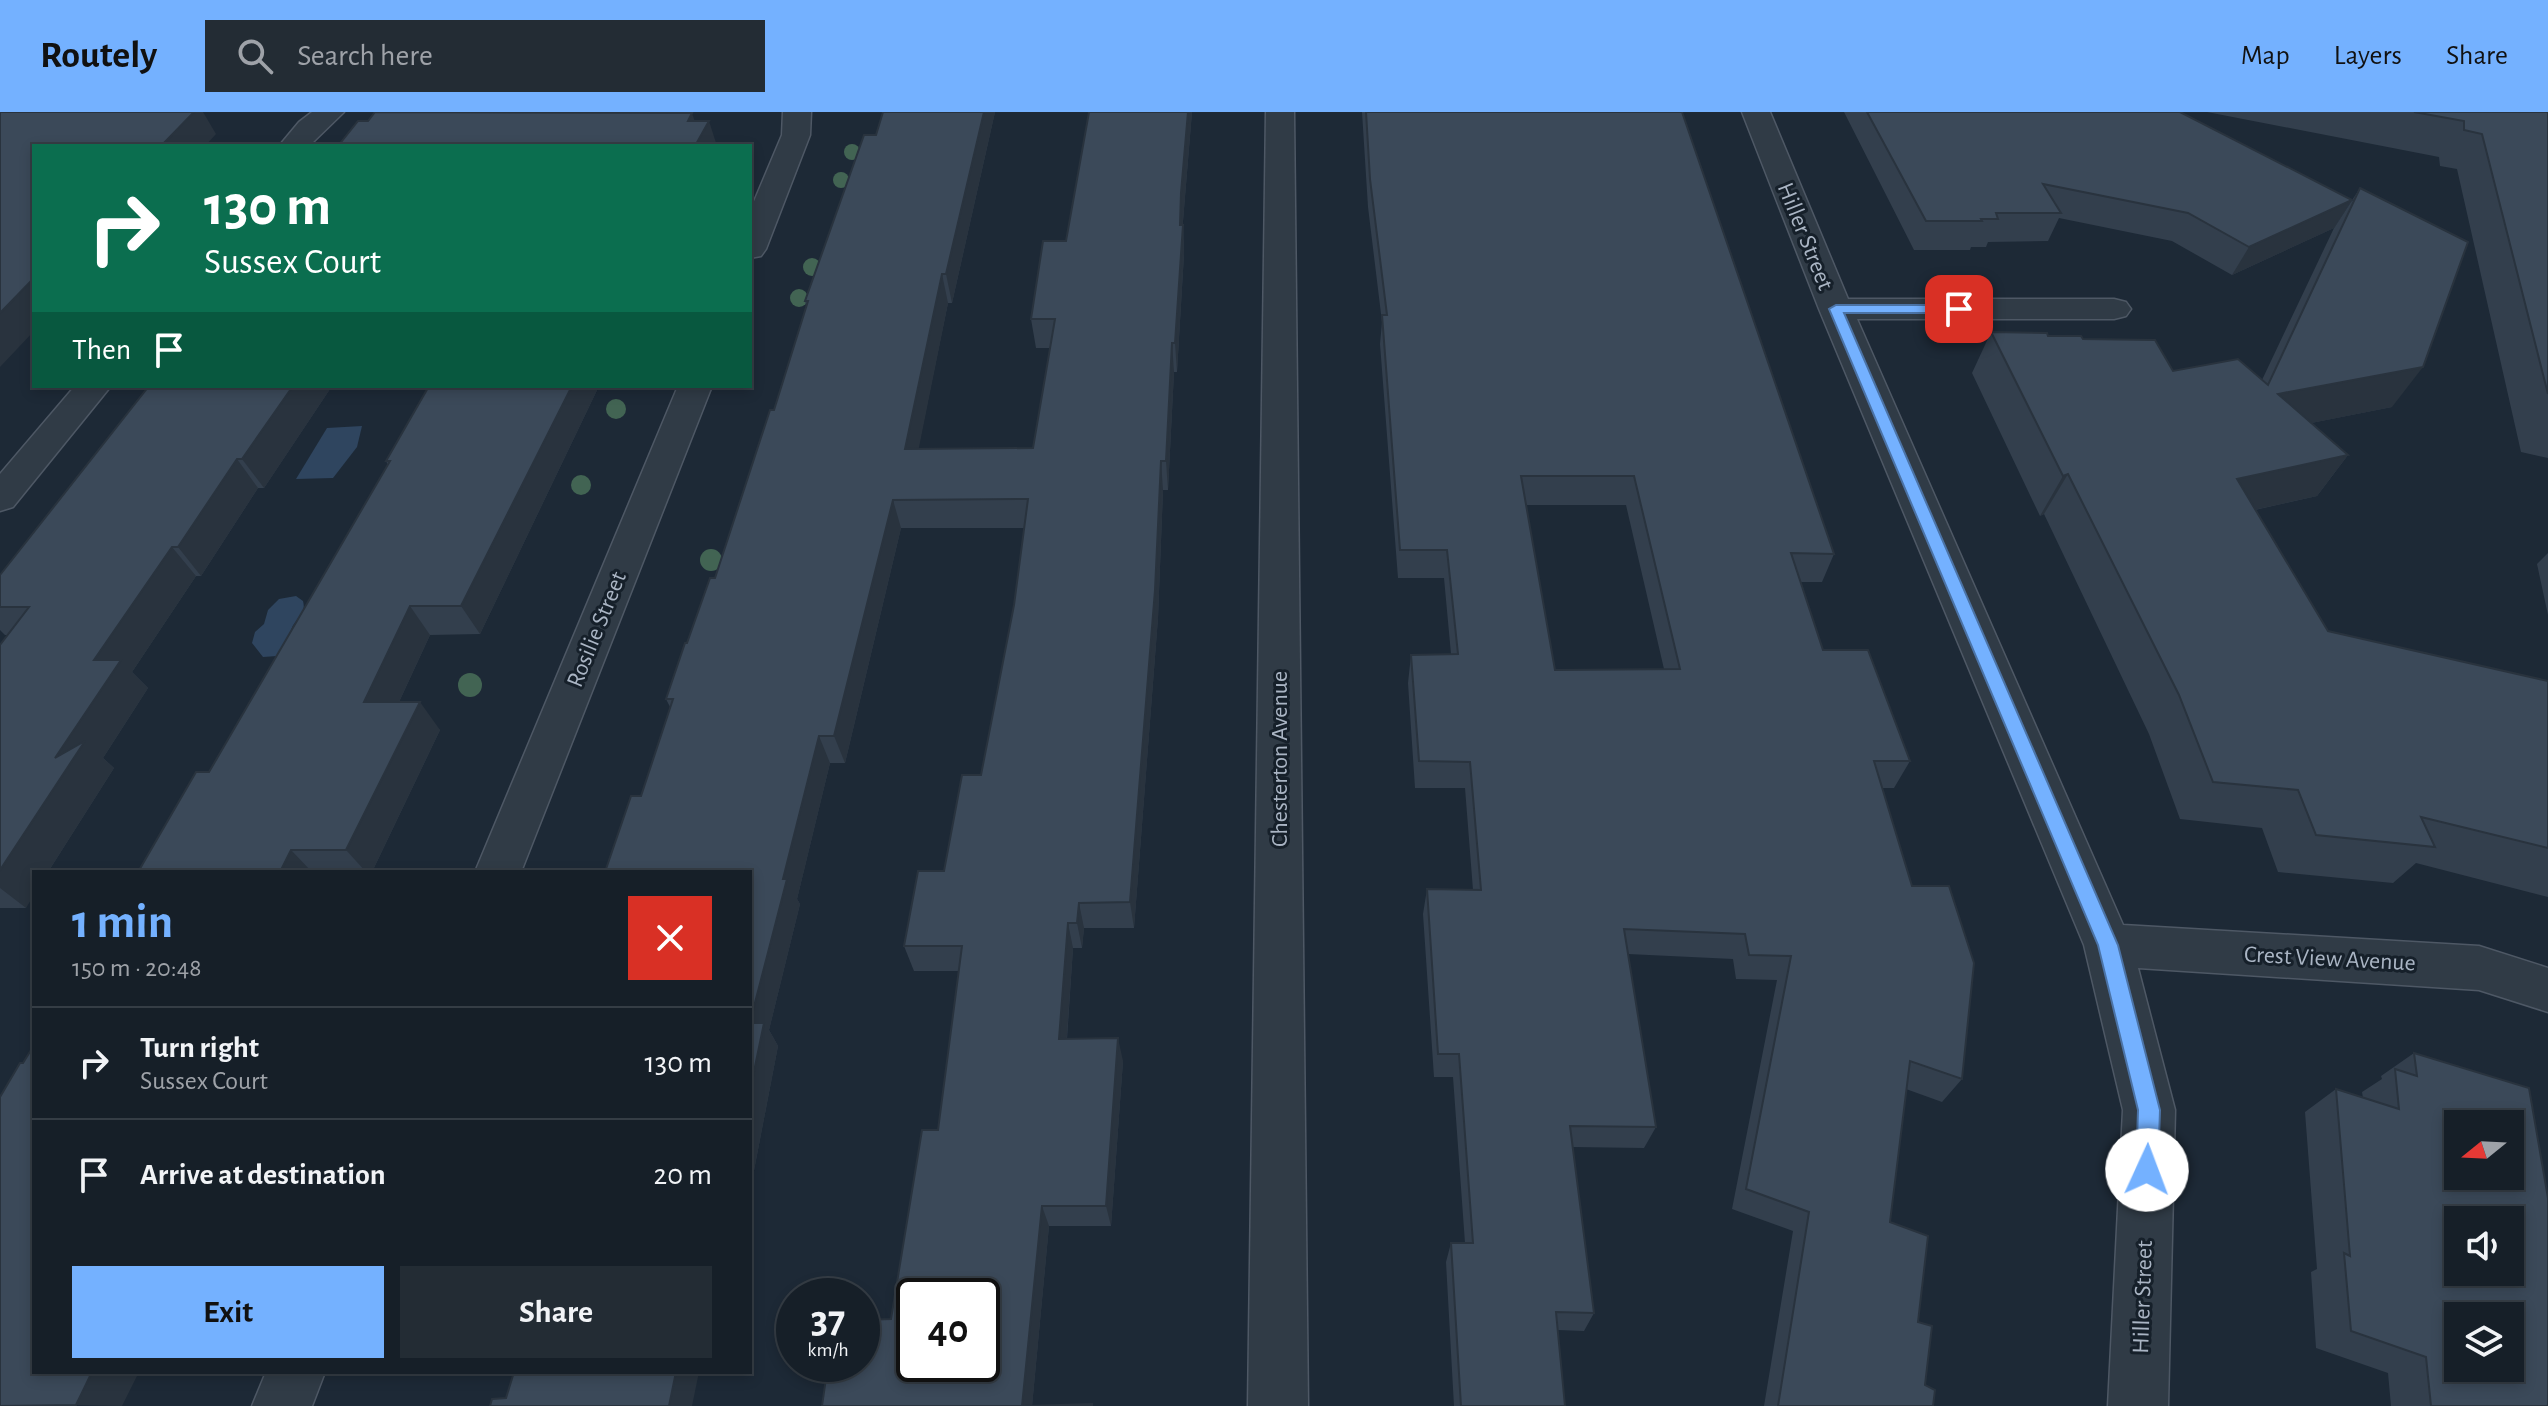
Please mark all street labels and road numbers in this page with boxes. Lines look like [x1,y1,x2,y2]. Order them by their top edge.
street label: Hiller Street [1773,179,1838,294]
street label: Rosilie Street [563,568,631,691]
street label: Chesterton Avenue [1268,671,1292,847]
street label: Crest View Avenue [2244,943,2416,975]
street label: Hiller Street [2129,1240,2157,1354]

